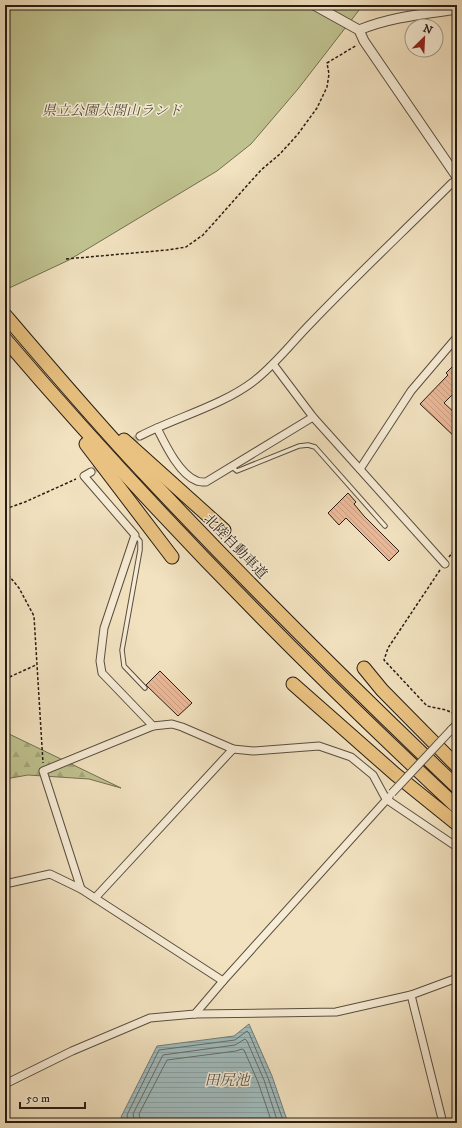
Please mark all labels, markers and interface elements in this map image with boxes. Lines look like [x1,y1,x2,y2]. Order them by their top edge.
north arrow [404,18,444,58]
text: N [421,22,435,38]
park label: 県立公園太閤山ランド [42,102,183,120]
street label: 北陸自動車道 [200,510,271,583]
water label: 田尻池 [204,1071,251,1090]
scale bar [20,1084,85,1110]
text: 50 m [26,1091,50,1106]

